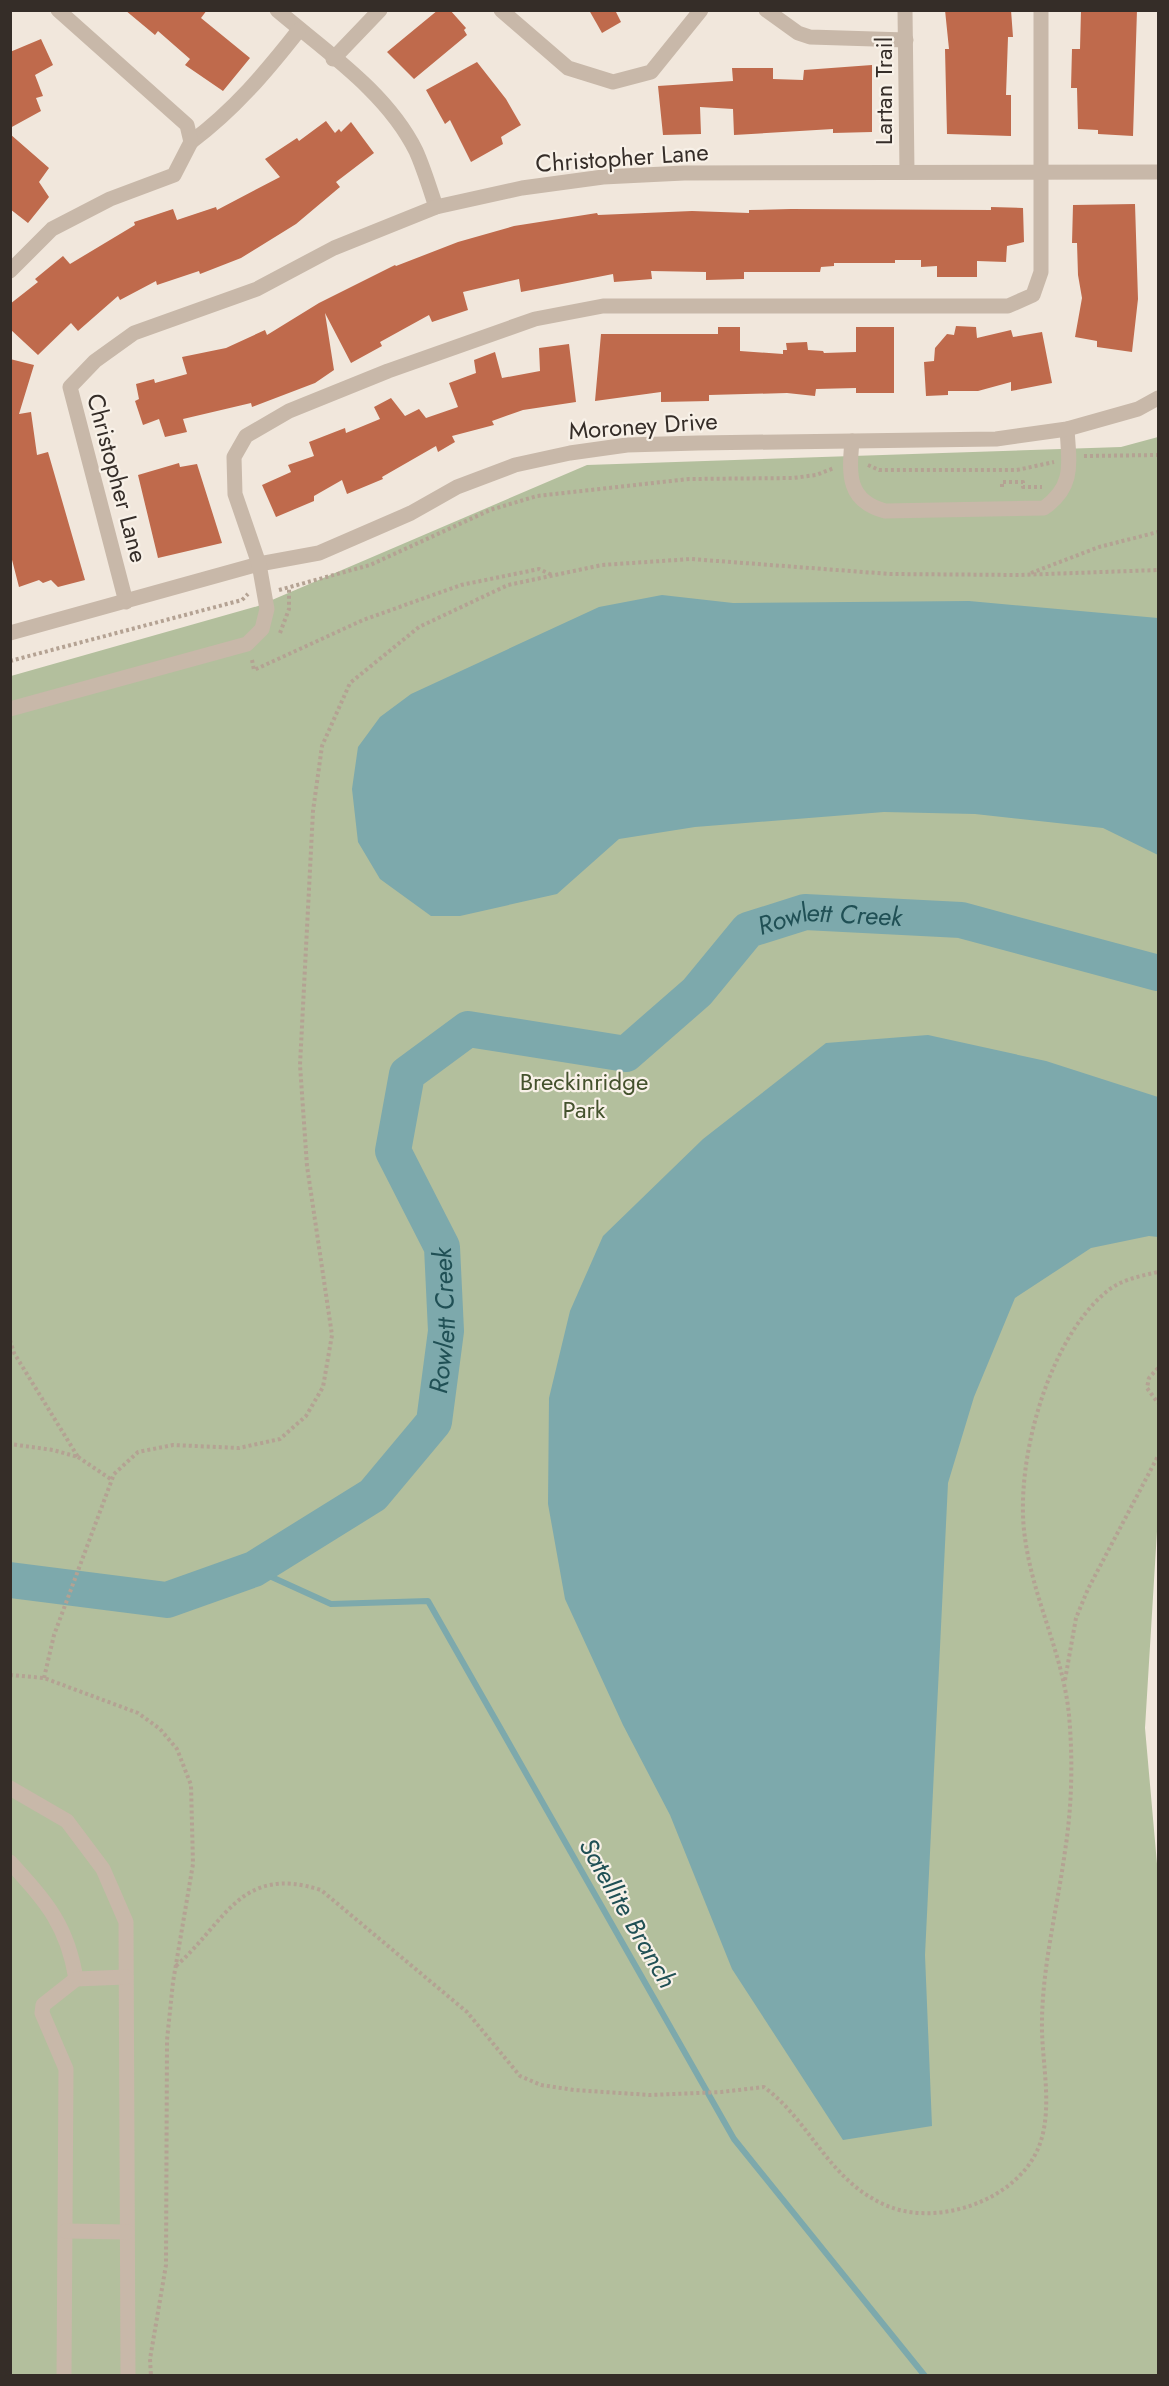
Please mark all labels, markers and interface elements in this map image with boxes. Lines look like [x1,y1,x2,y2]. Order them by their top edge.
street label: Lartan Trail [866,37,901,145]
street label: Christopher Lane [534,134,710,181]
street label: Christopher Lane [78,390,157,566]
street label: Moroney Drive [567,403,719,448]
water label: Rowlett Creek [753,893,905,945]
park label: Breckinridge Park [520,1064,648,1127]
water label: Rowlett Creek [419,1245,465,1396]
water label: Satellite Branch [570,1831,686,1995]

